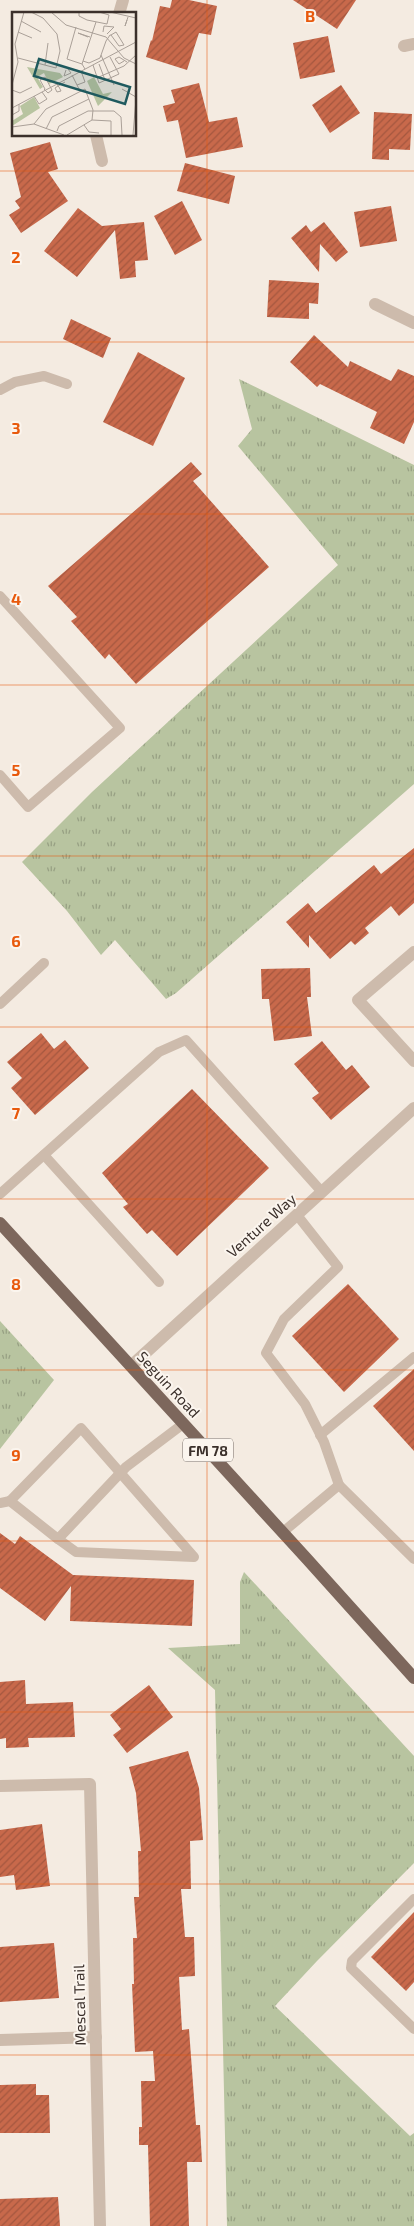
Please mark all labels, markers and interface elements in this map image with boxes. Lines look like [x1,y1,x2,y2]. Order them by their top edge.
text: B [305,6,315,25]
inset map [12,12,136,136]
text: 2 [11,247,21,266]
text: 3 [11,418,21,437]
text: 4 [11,589,21,608]
text: 5 [12,760,21,779]
text: 6 [11,931,21,950]
text: 7 [12,1103,21,1122]
street label: Venture Way [223,1189,299,1261]
text: 8 [11,1274,21,1293]
street label: Seguin Road [134,1347,204,1421]
road number: FM 78 [183,1438,233,1462]
text: 9 [11,1445,21,1464]
street label: Mescal Trail [69,1964,89,2046]

